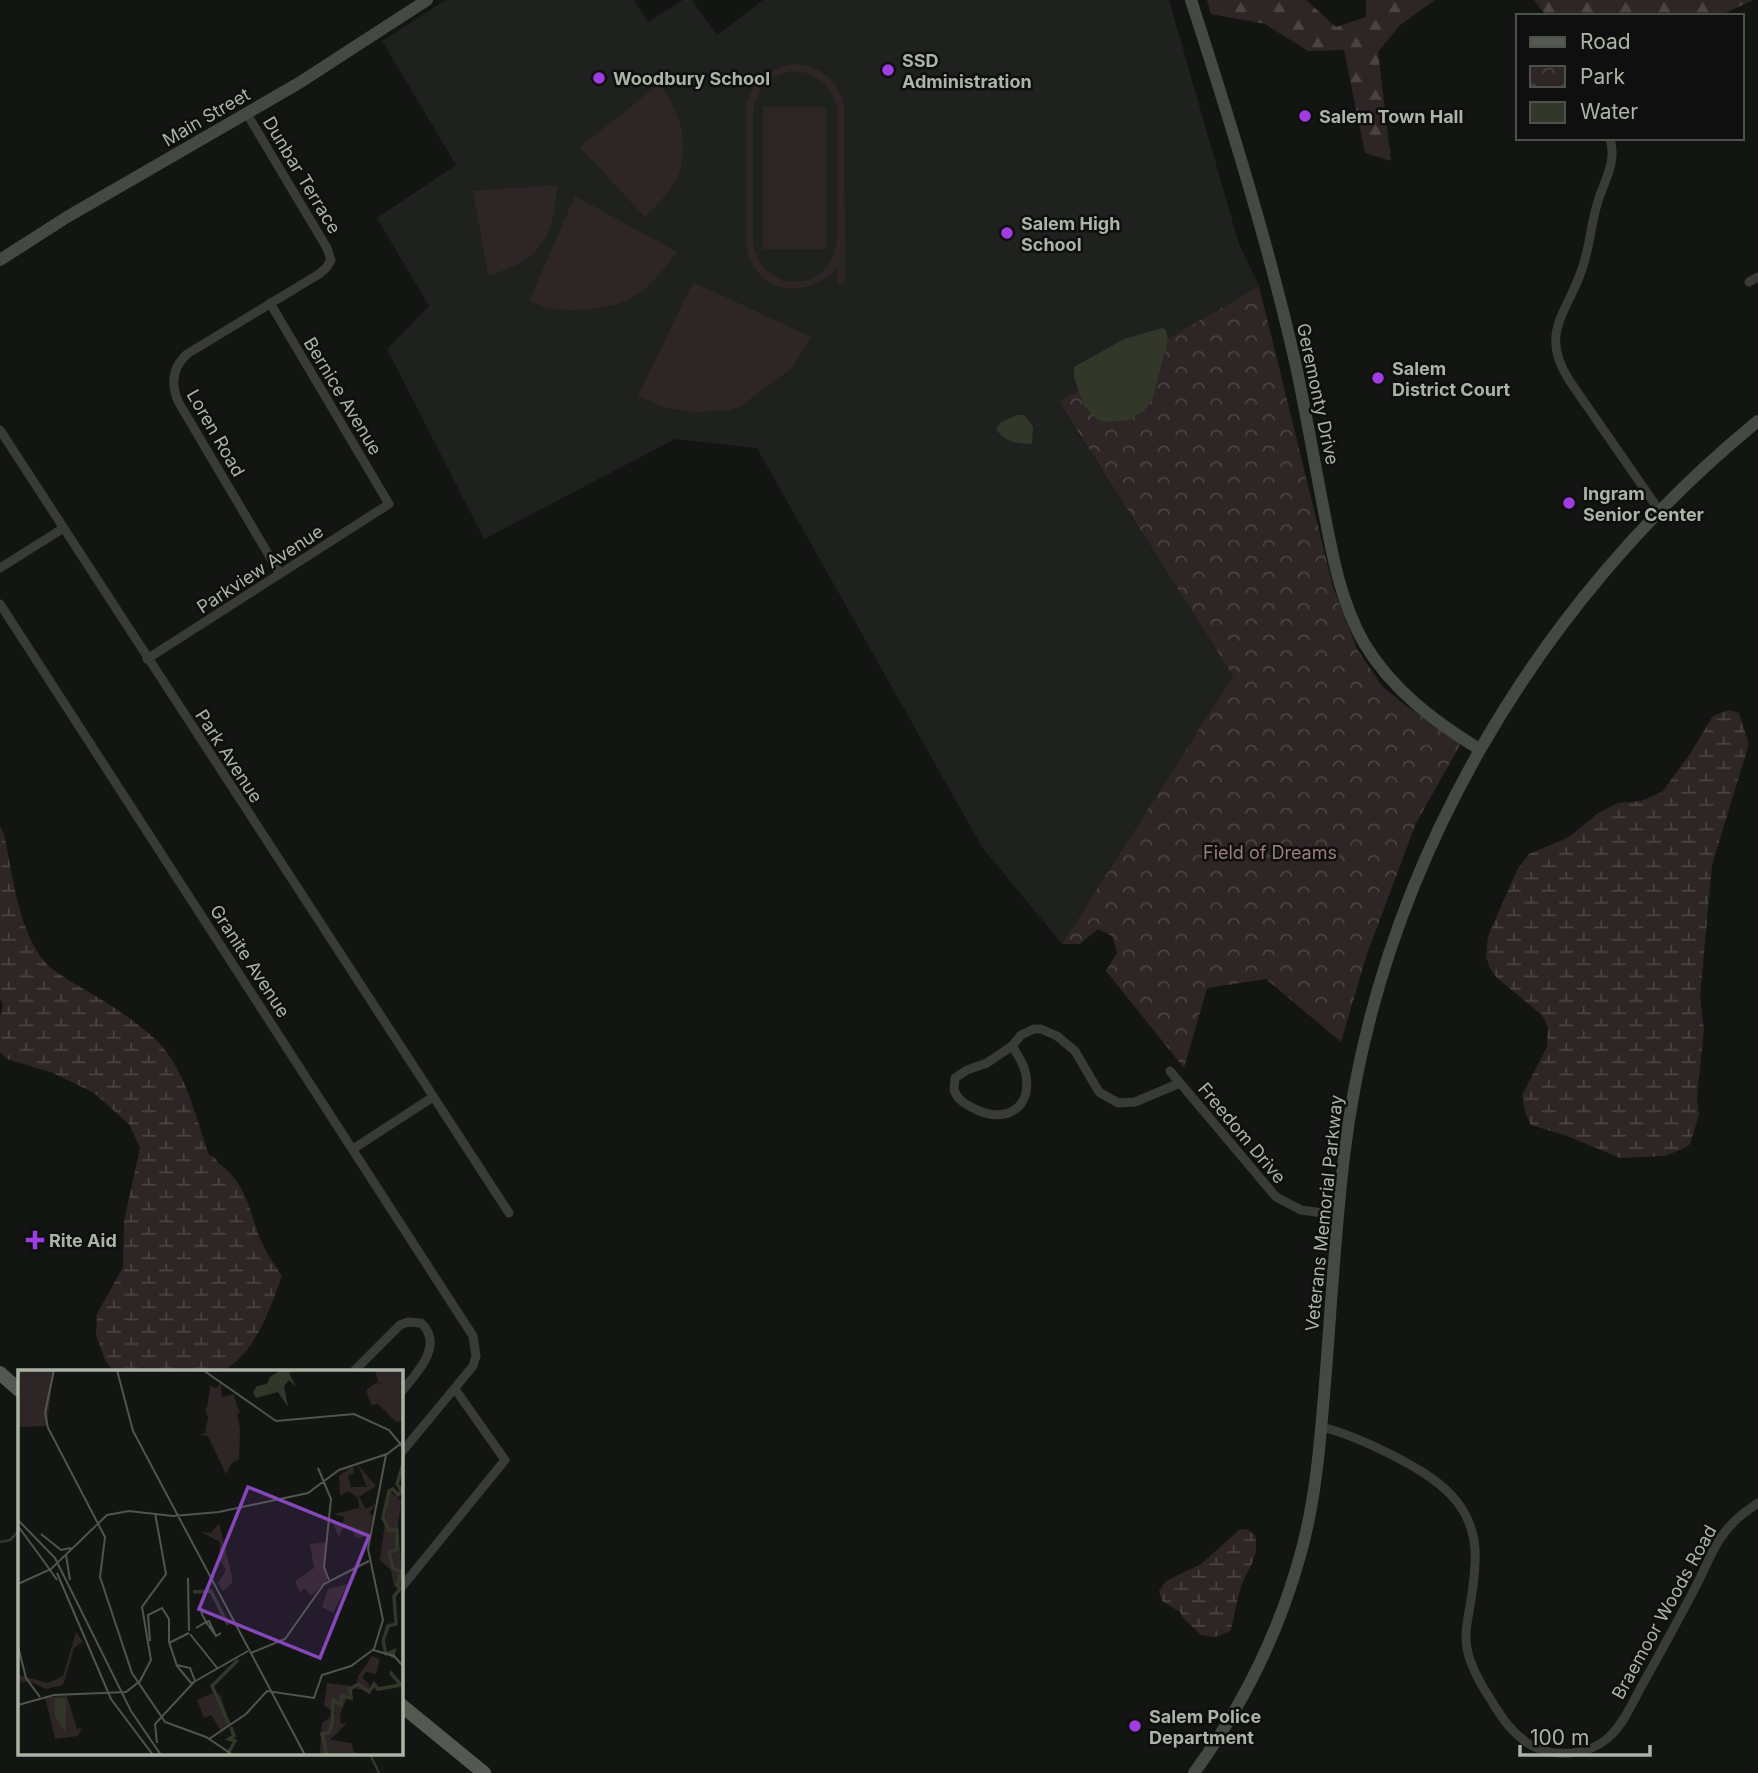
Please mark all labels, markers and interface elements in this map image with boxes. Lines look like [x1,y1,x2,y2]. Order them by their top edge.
legend [1516,14,1744,140]
text: Road [1580,29,1631,54]
place label: SSD Administration [902,50,1032,92]
marker: SSD Administration [880,62,896,78]
text: Park [1580,64,1625,89]
place label: Woodbury School [613,68,770,89]
marker: Woodbury School [591,70,607,86]
street label: Main Street [159,84,253,150]
text: Water [1580,99,1638,124]
place label: Salem Town Hall [1319,106,1463,127]
marker: Salem Town Hall [1297,108,1313,124]
street label: Dunbar Terrace [259,113,345,237]
place label: Salem High School [1021,213,1120,255]
marker: Salem High School [999,225,1015,241]
street label: Geremonty Drive [1293,321,1343,467]
street label: Bernice Avenue [300,333,386,459]
place label: Salem District Court [1392,358,1511,400]
marker: Salem District Court [1370,370,1386,386]
street label: Loren Road [183,386,249,480]
place label: Ingram Senior Center [1583,483,1704,525]
marker: Ingram Senior Center [1561,495,1577,511]
street label: Parkview Avenue [193,520,327,618]
street label: Park Avenue [191,705,267,807]
park label: Field of Dreams [1203,842,1337,863]
street label: Granite Avenue [206,901,294,1021]
street label: Freedom Drive [1194,1078,1290,1188]
street label: Veterans Memorial Parkway [1301,1094,1347,1332]
place label: Rite Aid [49,1230,117,1251]
marker: Rite Aid [27,1232,43,1248]
inset map [18,1370,402,1756]
street label: Braemoor Woods Road [1607,1521,1721,1703]
place label: Salem Police Department [1149,1706,1261,1748]
scale bar [1520,1714,1650,1758]
marker: Salem Police Department [1127,1718,1143,1734]
text: 100 m [1530,1725,1589,1750]

